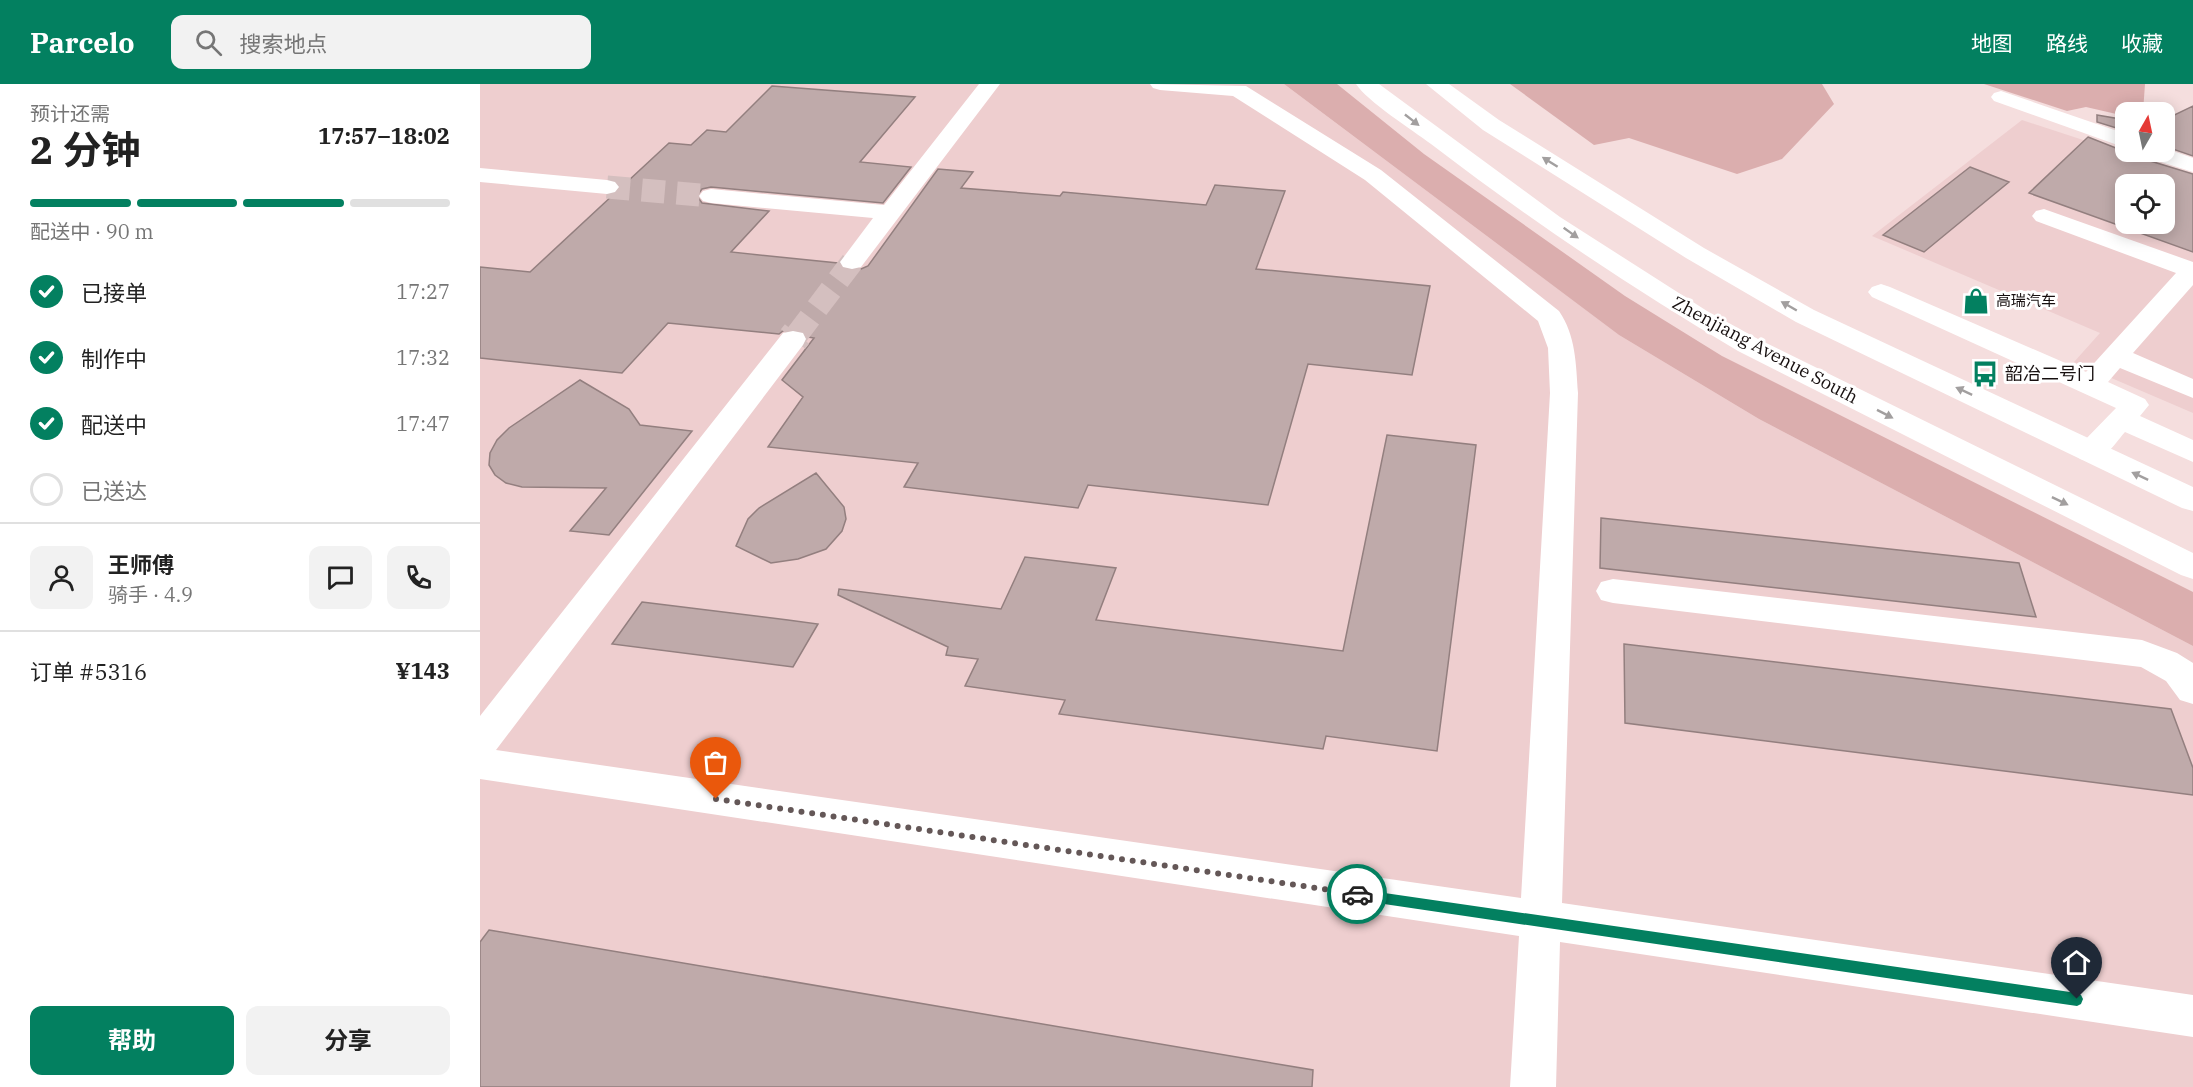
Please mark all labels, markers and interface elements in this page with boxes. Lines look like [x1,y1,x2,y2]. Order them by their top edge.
search box [171,15,591,69]
text: Parcelo [30,24,135,61]
icon: search [192,26,225,59]
text: 搜索地点 [240,29,328,58]
text: 地图 [1971,29,2013,57]
text: 路线 [2046,29,2088,57]
text: 收藏 [2121,29,2163,57]
text: 预计还需 [30,100,110,127]
north arrow [2115,102,2175,162]
map controls [2115,102,2175,234]
one-way arrow [1405,113,1420,125]
text: 17:57–18:02 [318,121,450,150]
text: 2 分钟 [30,124,140,175]
one-way arrow [1542,157,1558,168]
button: locate [2115,174,2175,234]
text: 配送中 · 90 m [30,218,153,245]
one-way arrow [1563,227,1579,239]
icon: check [30,275,63,308]
text: 已接单 [81,278,147,307]
text: 17:27 [396,278,450,305]
shop icon: 高瑞汽车 [1961,286,1991,316]
street label: Zhenjiang Avenue South [1668,291,1862,408]
place label: 高瑞汽车 [1996,291,2056,310]
one-way arrow [1781,301,1797,312]
icon: check [30,341,63,374]
text: 制作中 [81,344,147,373]
text: 17:32 [396,344,450,371]
bus stop icon: 韶冶二号门 [1970,359,2000,389]
place label: 韶冶二号门 [2005,362,2095,385]
one-way arrow [1956,387,1973,396]
icon: check [30,407,63,440]
one-way arrow [1877,409,1894,419]
text: 配送中 [81,410,147,439]
text: 17:47 [396,410,450,437]
one-way arrow [2132,471,2149,480]
text: 已送达 [81,476,147,505]
one-way arrow [2051,496,2068,506]
button: person [30,546,93,609]
button: chat [309,546,372,609]
button: phone [387,546,450,609]
text: 王师傅 [108,550,174,579]
text: 骑手 · 4.9 [108,581,193,608]
text: ¥143 [395,656,450,685]
text: 订单 #5316 [30,657,147,686]
pin [690,737,741,799]
icon: bag [699,746,732,779]
courier [1327,864,1387,924]
icon: car [1341,878,1374,911]
pin [2051,937,2102,999]
icon: home [2060,946,2093,979]
button: 帮助 [30,1006,234,1075]
button: 分享 [246,1006,450,1075]

